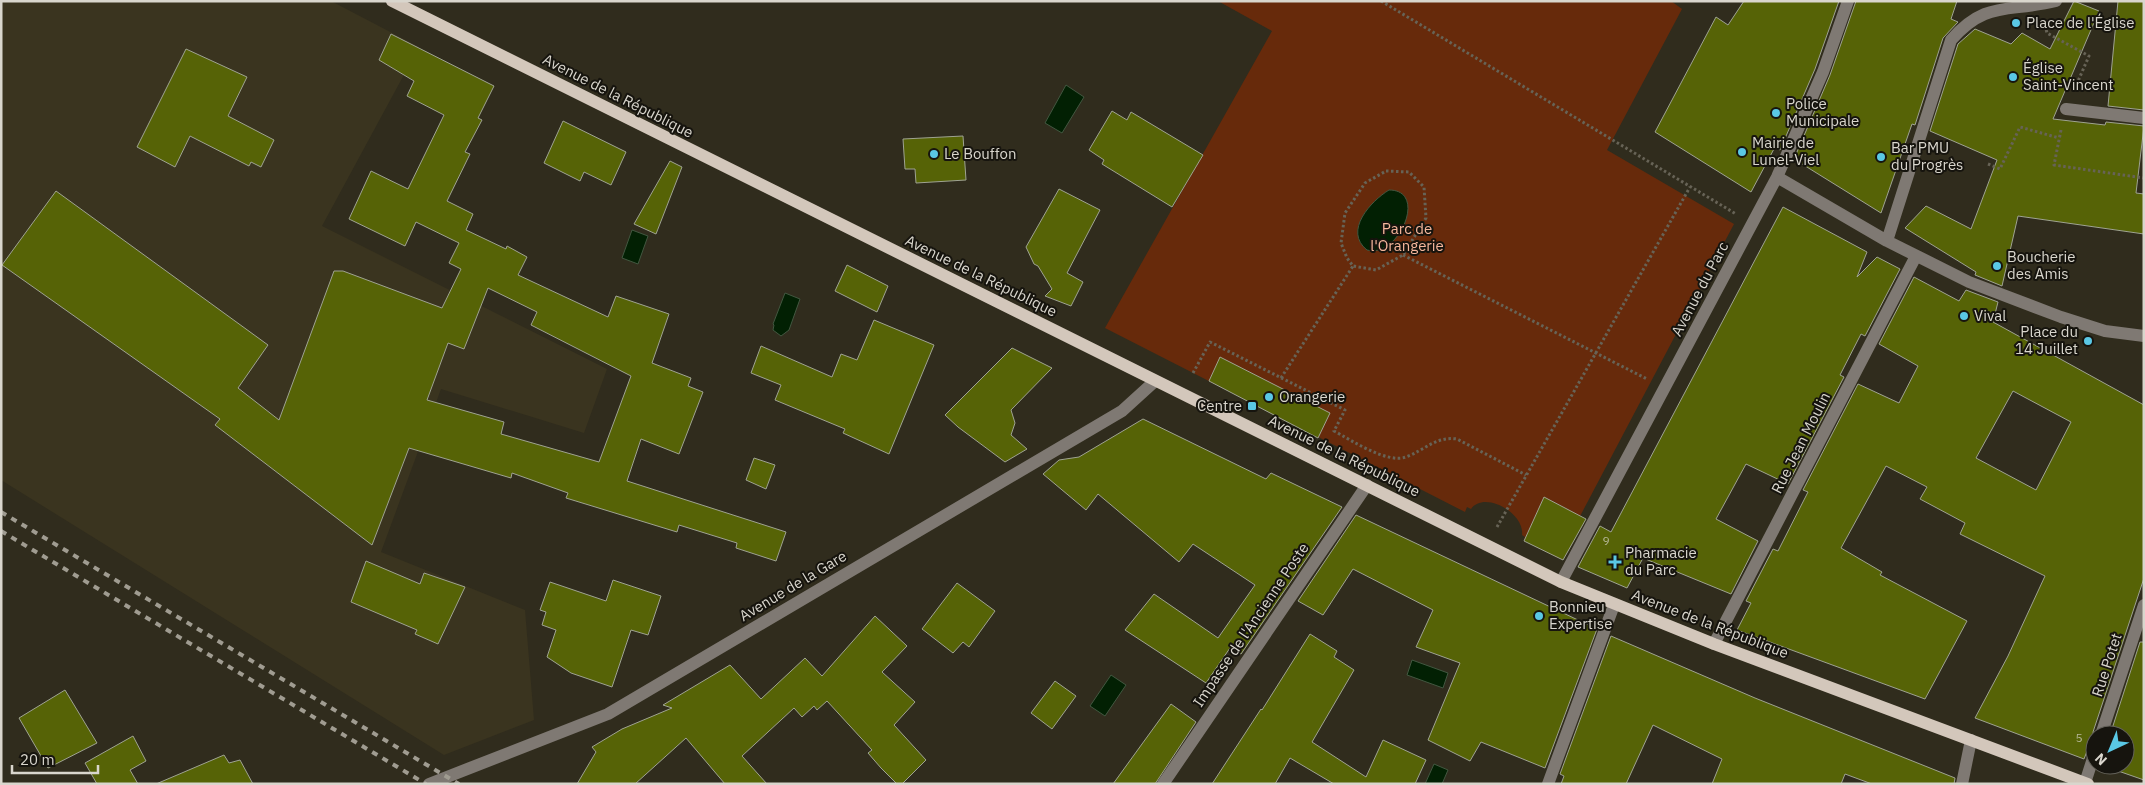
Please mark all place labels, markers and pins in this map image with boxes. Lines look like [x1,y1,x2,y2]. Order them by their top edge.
place label: Place de l'Église [2026,13,2135,32]
marker: Place de l'Église [2010,17,2022,29]
place label: Église Saint-Vincent [2023,58,2113,94]
marker: Église Saint-Vincent [2007,71,2019,83]
place label: Police Municipale [1786,94,1859,130]
marker: Police Municipale [1770,107,1782,119]
place label: Mairie de Lunel-Viel [1752,133,1819,169]
place label: Bar PMU du Progrès [1891,138,1963,174]
place label: Le Bouffon [944,144,1016,163]
marker: Mairie de Lunel-Viel [1736,146,1748,158]
marker: Le Bouffon [928,148,940,160]
marker: Bar PMU du Progrès [1875,151,1887,163]
place label: Boucherie des Amis [2007,247,2076,283]
marker: Boucherie des Amis [1991,260,2003,272]
place label: Vival [1974,306,2006,325]
marker: Vival [1958,310,1970,322]
place label: Place du 14 Juillet [2015,322,2078,358]
marker: Place du 14 Juillet [2082,335,2094,347]
place label: Orangerie [1279,387,1345,406]
marker: Orangerie [1263,391,1275,403]
place label: Centre [1197,396,1242,415]
marker: Centre [1246,400,1258,412]
place label: Pharmacie du Parc [1625,543,1697,579]
marker: Pharmacie du Parc [1609,556,1621,568]
place label: Bonnieu Expertise [1549,597,1612,633]
marker: Bonnieu Expertise [1533,610,1545,622]

